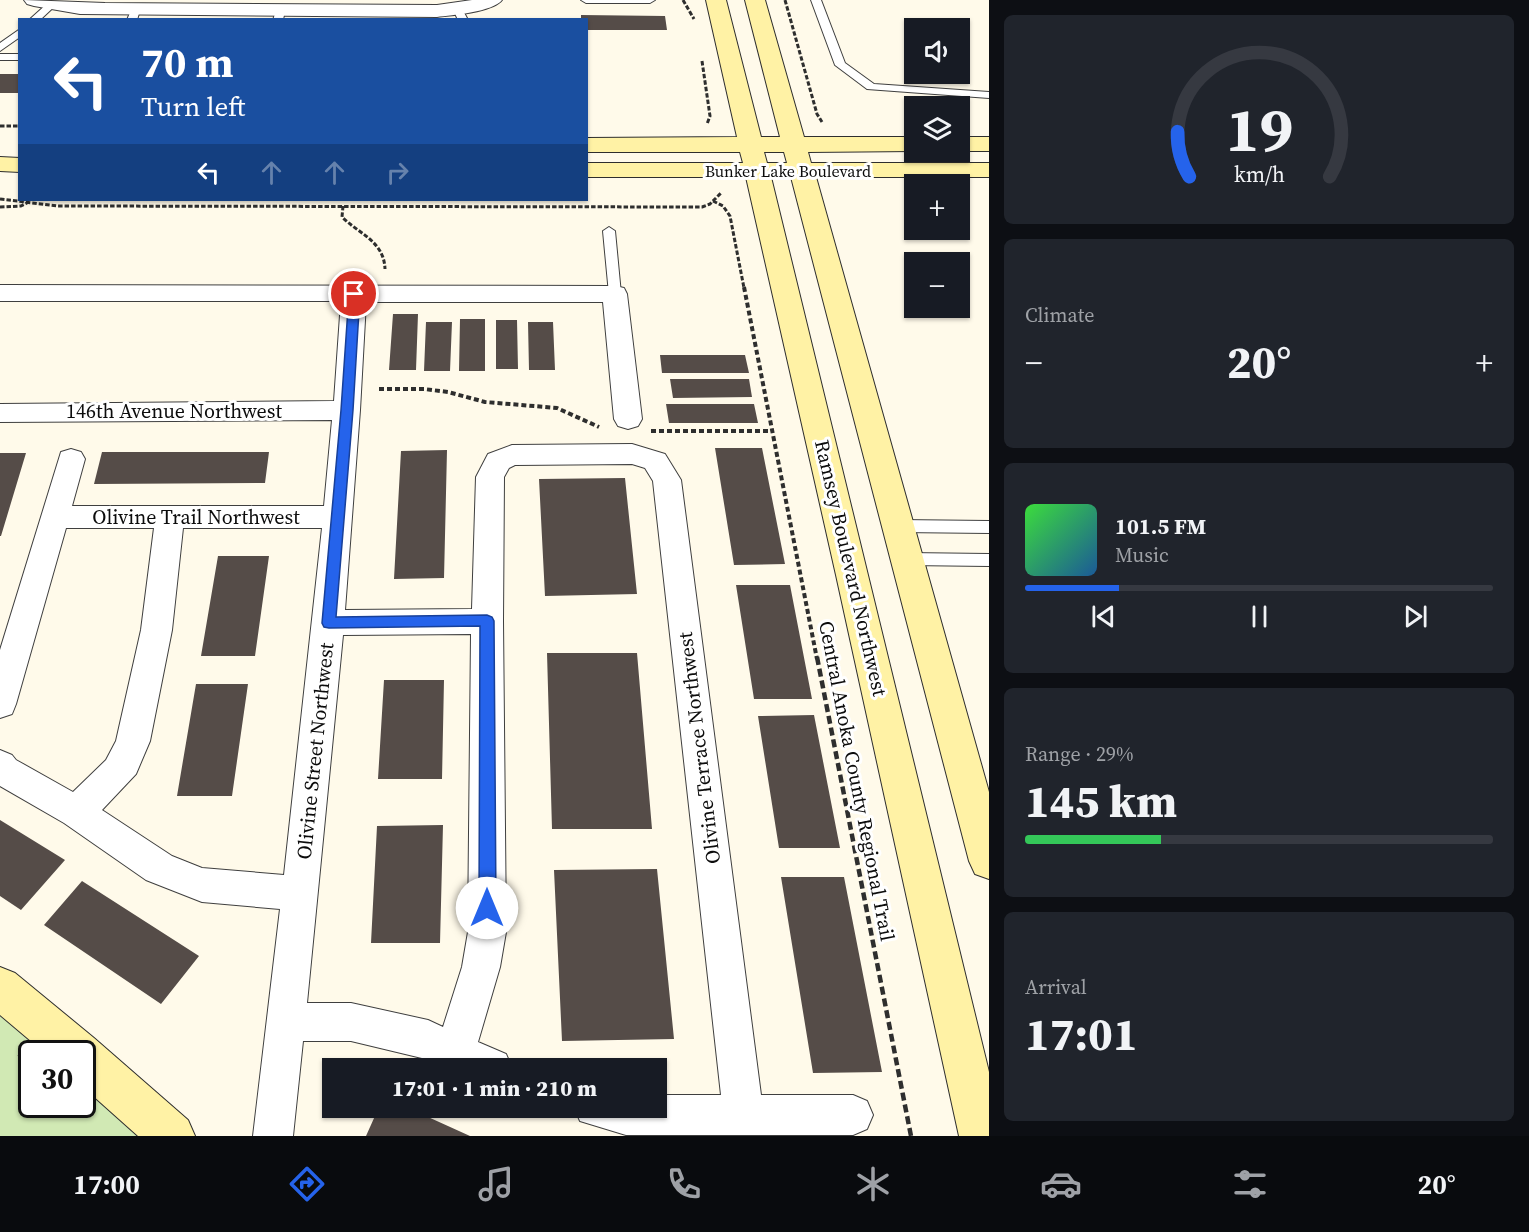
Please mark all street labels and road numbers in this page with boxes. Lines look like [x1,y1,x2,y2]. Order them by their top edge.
street label: Bunker Lake Boulevard [705,160,871,182]
street label: 146th Avenue Northwest [66,397,282,425]
street label: Ramsey Boulevard Northwest [808,437,894,699]
street label: Olivine Trail Northwest [92,503,300,531]
street label: Central Anoka County Regional Trail [812,619,902,943]
street label: Olivine Terrace Northwest [671,630,727,865]
street label: Olivine Street Northwest [290,641,340,861]

